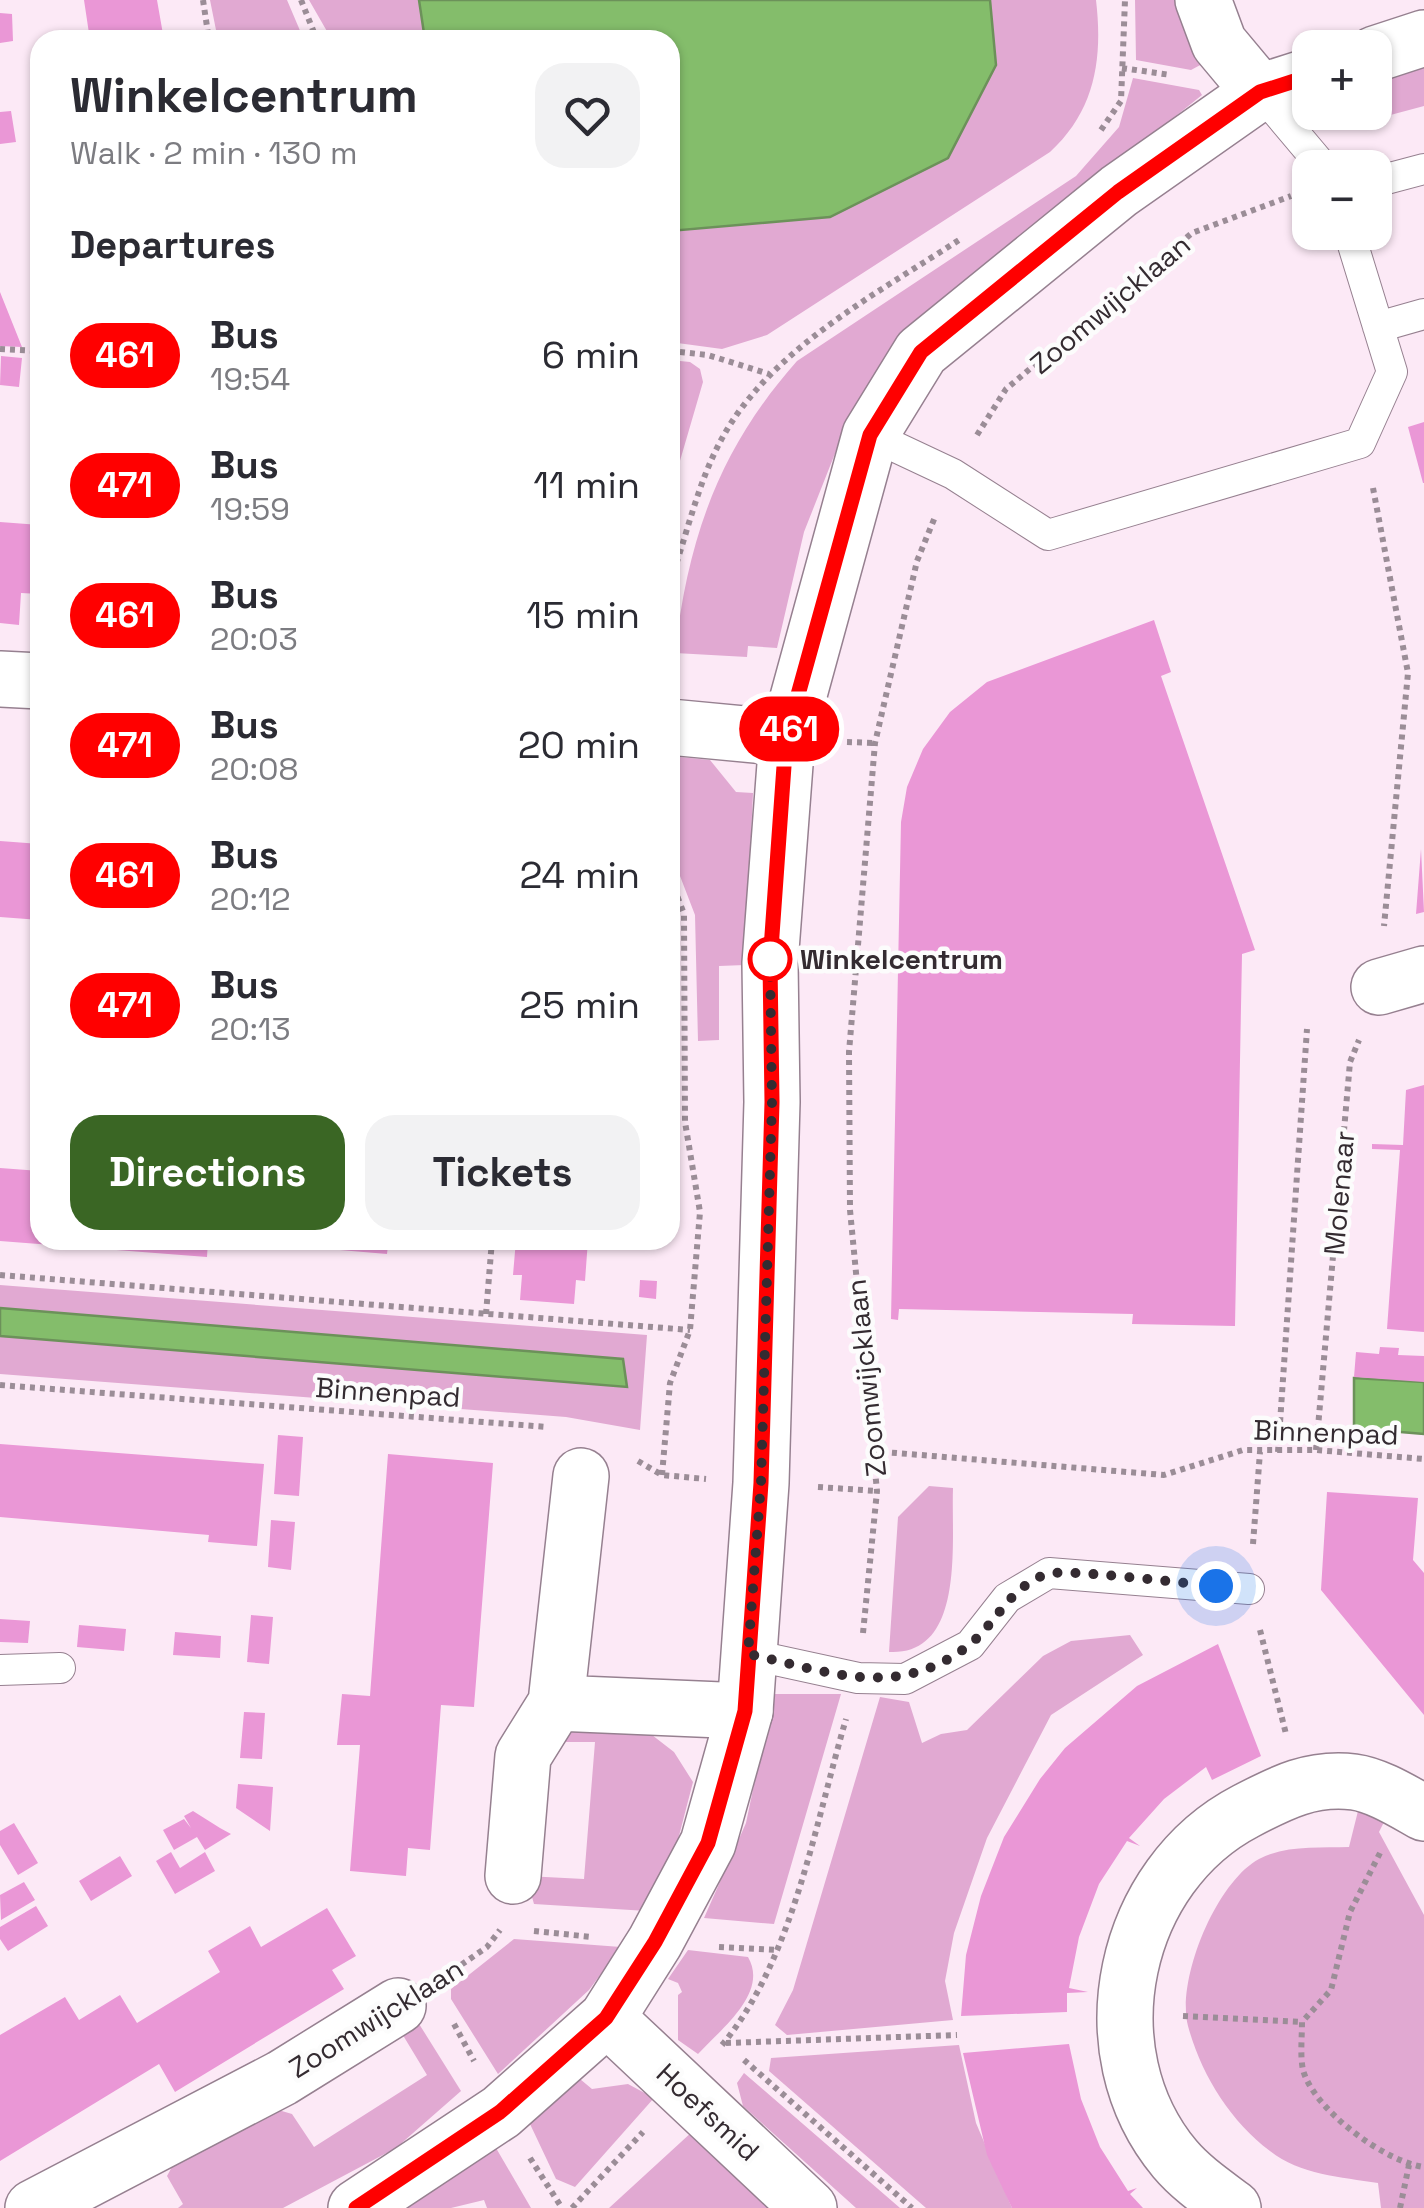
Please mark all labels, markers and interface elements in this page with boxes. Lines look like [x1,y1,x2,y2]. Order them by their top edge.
map controls [1292,30,1392,250]
button: + [1292,30,1392,130]
button: heart [535,63,640,168]
text: Winkelcentrum [70,65,418,126]
text: Walk · 2 min · 130 m [70,133,357,173]
button: − [1292,150,1392,250]
text: Departures [70,221,275,269]
street label: Zoomwijcklaan [1022,226,1198,382]
text: Bus [210,311,279,359]
text: 6 min [542,331,640,379]
text: 461 [95,333,155,377]
text: 19:54 [210,359,290,399]
text: Bus [210,441,279,489]
text: 11 min [533,461,640,509]
text: 471 [97,463,153,507]
text: 19:59 [210,489,290,529]
text: Bus [210,571,279,619]
text: 15 min [526,591,640,639]
text: 461 [95,593,155,637]
text: 20:03 [210,619,298,659]
line badge: 461 [732,696,846,762]
text: Bus [210,701,279,749]
text: 461 [759,707,819,751]
text: 20 min [518,721,640,769]
text: 471 [97,723,153,767]
text: 20:08 [210,749,298,789]
text: Bus [210,831,279,879]
text: 24 min [519,851,640,899]
text: 461 [95,853,155,897]
text: 20:12 [210,879,291,919]
marker: Winkelcentrum [749,938,791,980]
place label: Winkelcentrum [800,941,1003,977]
text: Bus [210,961,279,1009]
text: 25 min [519,981,640,1029]
text: 471 [97,983,153,1027]
text: 20:13 [210,1009,291,1049]
button: Directions [70,1115,345,1230]
button: Tickets [365,1115,640,1230]
street label: Molenaar [1316,1129,1362,1257]
street label: Zoomwijcklaan [838,1277,894,1479]
street label: Binnenpad [314,1369,462,1415]
street label: Binnenpad [1253,1411,1399,1453]
your location [1191,1561,1241,1611]
street label: Zoomwijcklaan [282,1950,470,2086]
street label: Hoefsmid [649,2055,767,2169]

